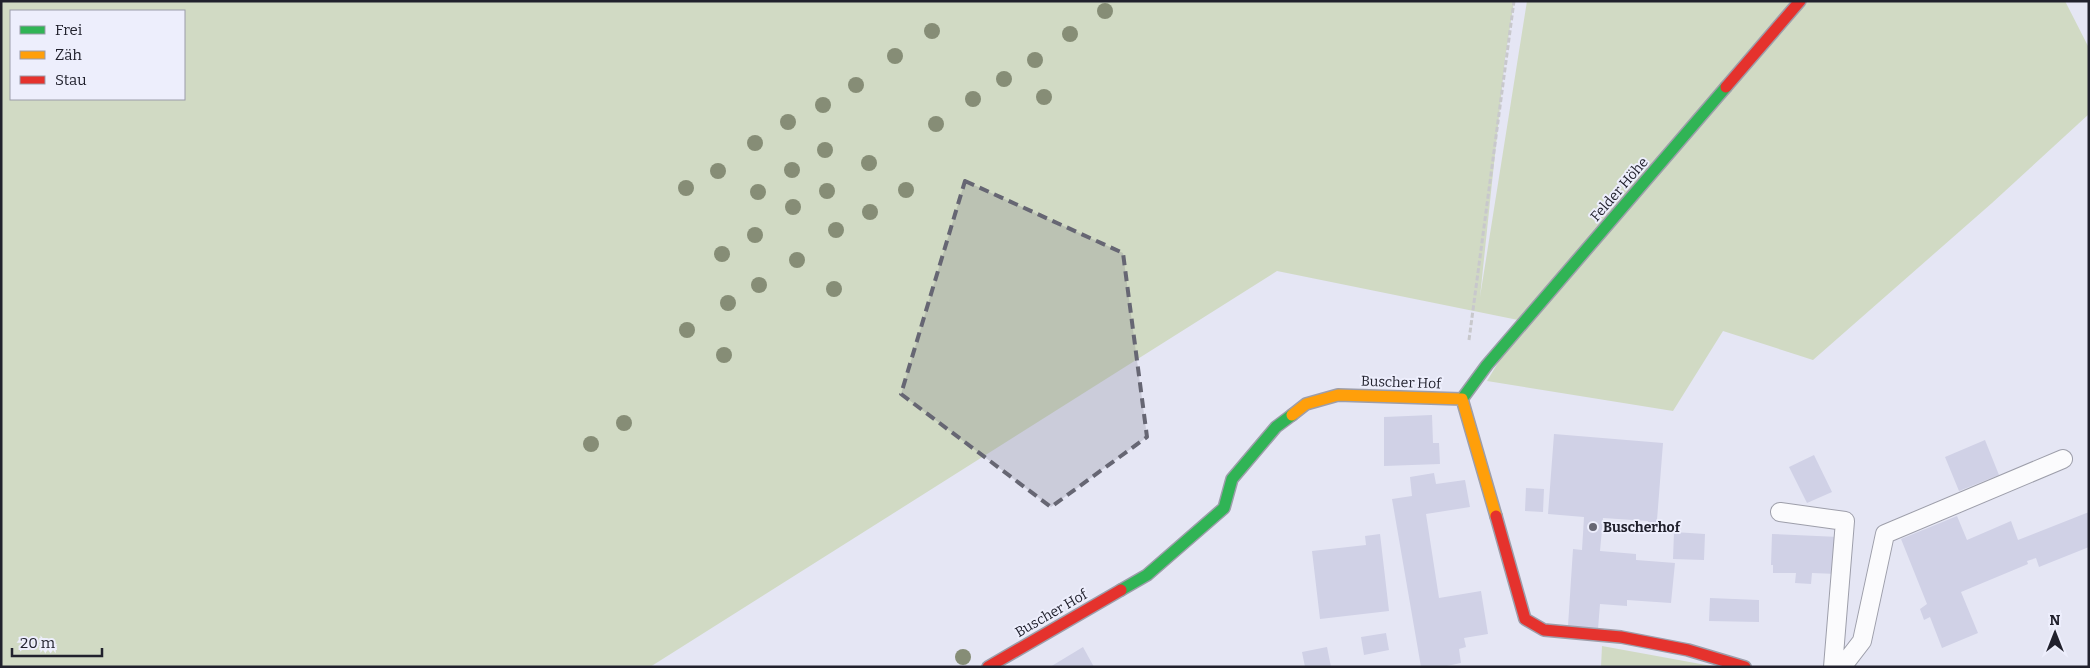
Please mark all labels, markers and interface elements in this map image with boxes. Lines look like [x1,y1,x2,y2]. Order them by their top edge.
legend [10,10,185,100]
text: Frei [55,21,83,39]
text: Zäh [55,46,82,64]
text: Stau [55,71,87,89]
street label: Felder Höhe [1587,154,1652,225]
street label: Buscher Hof [1361,373,1443,392]
place label: Buscherhof [1603,519,1681,536]
marker: Buscherhof [1587,521,1599,533]
street label: Buscher Hof [1012,585,1091,641]
north arrow [2030,608,2080,658]
text: N [2050,612,2061,629]
scale bar [12,626,102,658]
text: 20 m [20,634,56,652]

